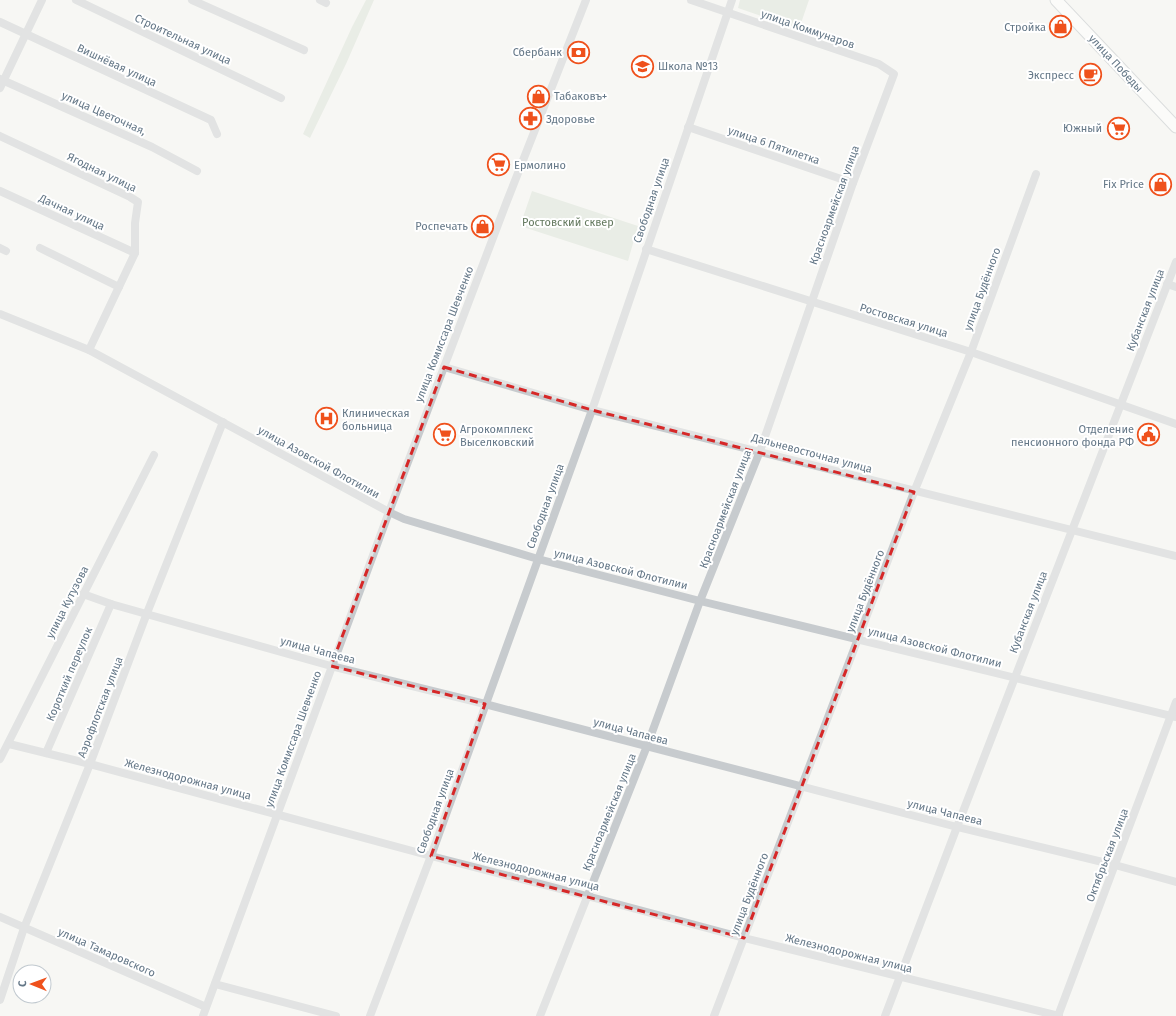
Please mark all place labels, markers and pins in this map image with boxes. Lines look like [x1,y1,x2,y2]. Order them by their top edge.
shop icon: Стройка [1048,14,1074,40]
place label: Стройка [1004,21,1046,34]
bank icon: Сбербанк [565,39,591,65]
place label: Сбербанк [513,46,562,59]
school or university icon: Школа №13 [630,53,656,79]
place label: Школа №13 [658,60,718,73]
cafe icon: Экспресс [1077,62,1103,88]
place label: Экспресс [1028,69,1074,82]
shop icon: Табаковъ+ [525,83,551,109]
place label: Табаковъ+ [554,90,607,103]
pharmacy icon: Здоровье [517,106,543,132]
place label: Здоровье [546,113,595,126]
supermarket icon: Южный [1105,115,1131,141]
place label: Южный [1063,122,1102,135]
supermarket icon: Ермолино [486,152,512,178]
place label: Ермолино [514,159,566,172]
shop icon: Fix Price [1147,171,1173,197]
place label: Fix Price [1103,178,1144,191]
shop icon: Роспечать [470,213,496,239]
place label: Роспечать [415,220,468,233]
hospital icon: Клиническая больница [314,406,340,432]
place label: Клиническая больница [342,407,409,433]
supermarket icon: Агрокомплекс Выселковский [431,422,457,448]
public building icon: Отделение пенсионного фонда РФ [1136,422,1162,448]
place label: Агрокомплекс Выселковский [460,423,534,449]
place label: Отделение пенсионного фонда РФ [1011,423,1134,449]

